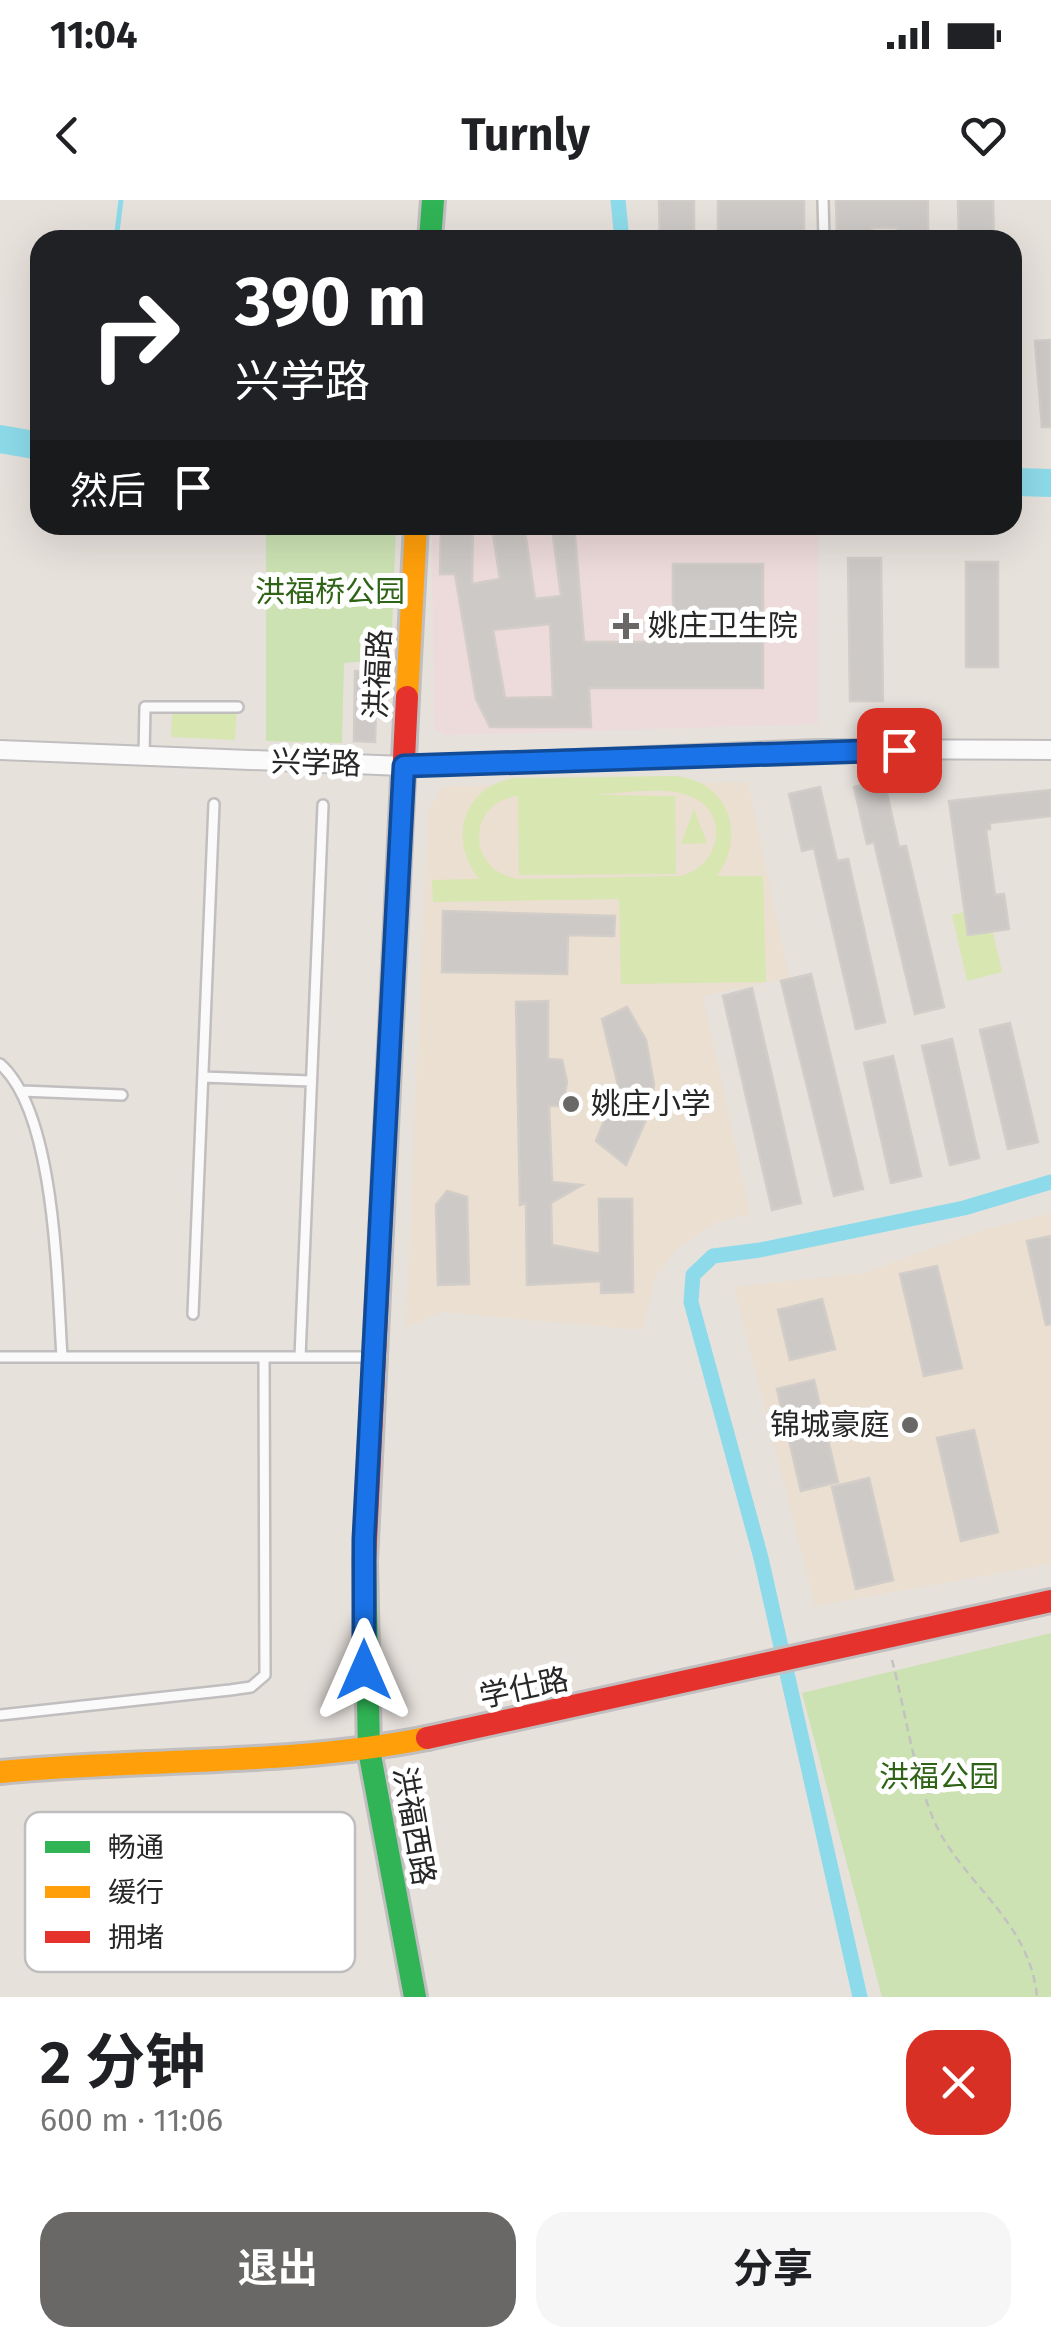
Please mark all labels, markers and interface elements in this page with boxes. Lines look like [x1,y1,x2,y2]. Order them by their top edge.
text: 11:04 [50,12,137,58]
icon: back [40,108,95,163]
text: Turnly [461,108,590,162]
icon: heart [956,108,1011,163]
text: 390 m [235,260,427,344]
icon: right [70,270,200,400]
text: 兴学路 [235,355,370,409]
icon: arrive [166,460,221,515]
text: 然后 [70,468,146,514]
park label: 洪福桥公园 [255,574,405,610]
place label: 姚庄卫生院 [648,608,798,644]
marker: 姚庄卫生院 [613,613,639,639]
street label: 洪福路 [358,628,398,720]
pin [857,708,942,793]
icon: arrive [872,723,927,778]
street label: 兴学路 [270,743,362,783]
place label: 姚庄小学 [591,1086,711,1122]
marker: 姚庄小学 [560,1093,582,1115]
place label: 锦城豪庭 [770,1407,890,1443]
marker: 锦城豪庭 [899,1414,921,1436]
position arrow [312,1618,416,1722]
street label: 学仕路 [476,1661,572,1715]
park label: 洪福公园 [879,1759,999,1795]
street label: 洪福西路 [386,1764,442,1888]
legend [25,1812,355,1972]
text: 畅通 [108,1831,164,1864]
text: 缓行 [108,1876,164,1909]
text: 拥堵 [108,1921,164,1954]
text: 2 分钟 [40,2027,205,2099]
button: close [906,2030,1011,2135]
text: 600 m · 11:06 [40,2101,223,2139]
button: 退出 [40,2212,516,2327]
button: 分享 [536,2212,1011,2327]

